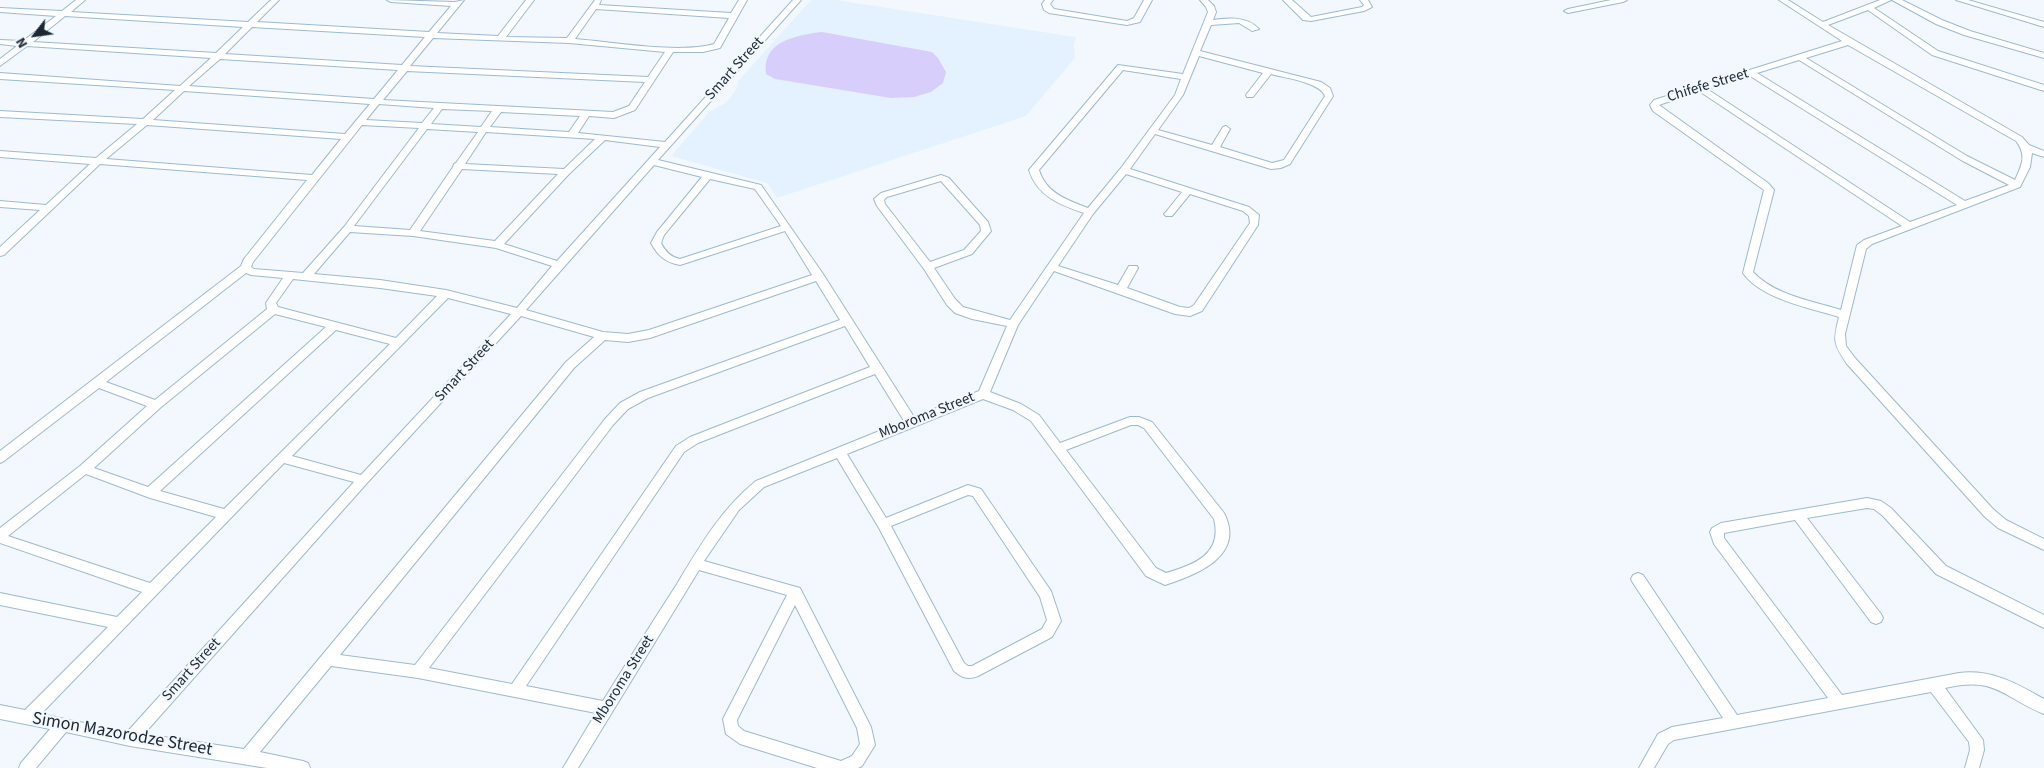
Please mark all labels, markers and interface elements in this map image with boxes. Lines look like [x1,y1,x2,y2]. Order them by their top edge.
north arrow [10,10,60,60]
text: N [11,33,33,52]
street label: Smart Street [702,34,768,104]
street label: Chifefe Street [1665,65,1751,107]
street label: Smart Street [432,336,498,406]
street label: Mboroma Street [877,389,977,443]
street label: Mboroma Street [590,632,658,728]
street label: Smart Street [159,635,225,705]
street label: Simon Mazorodze Street [30,709,214,761]

